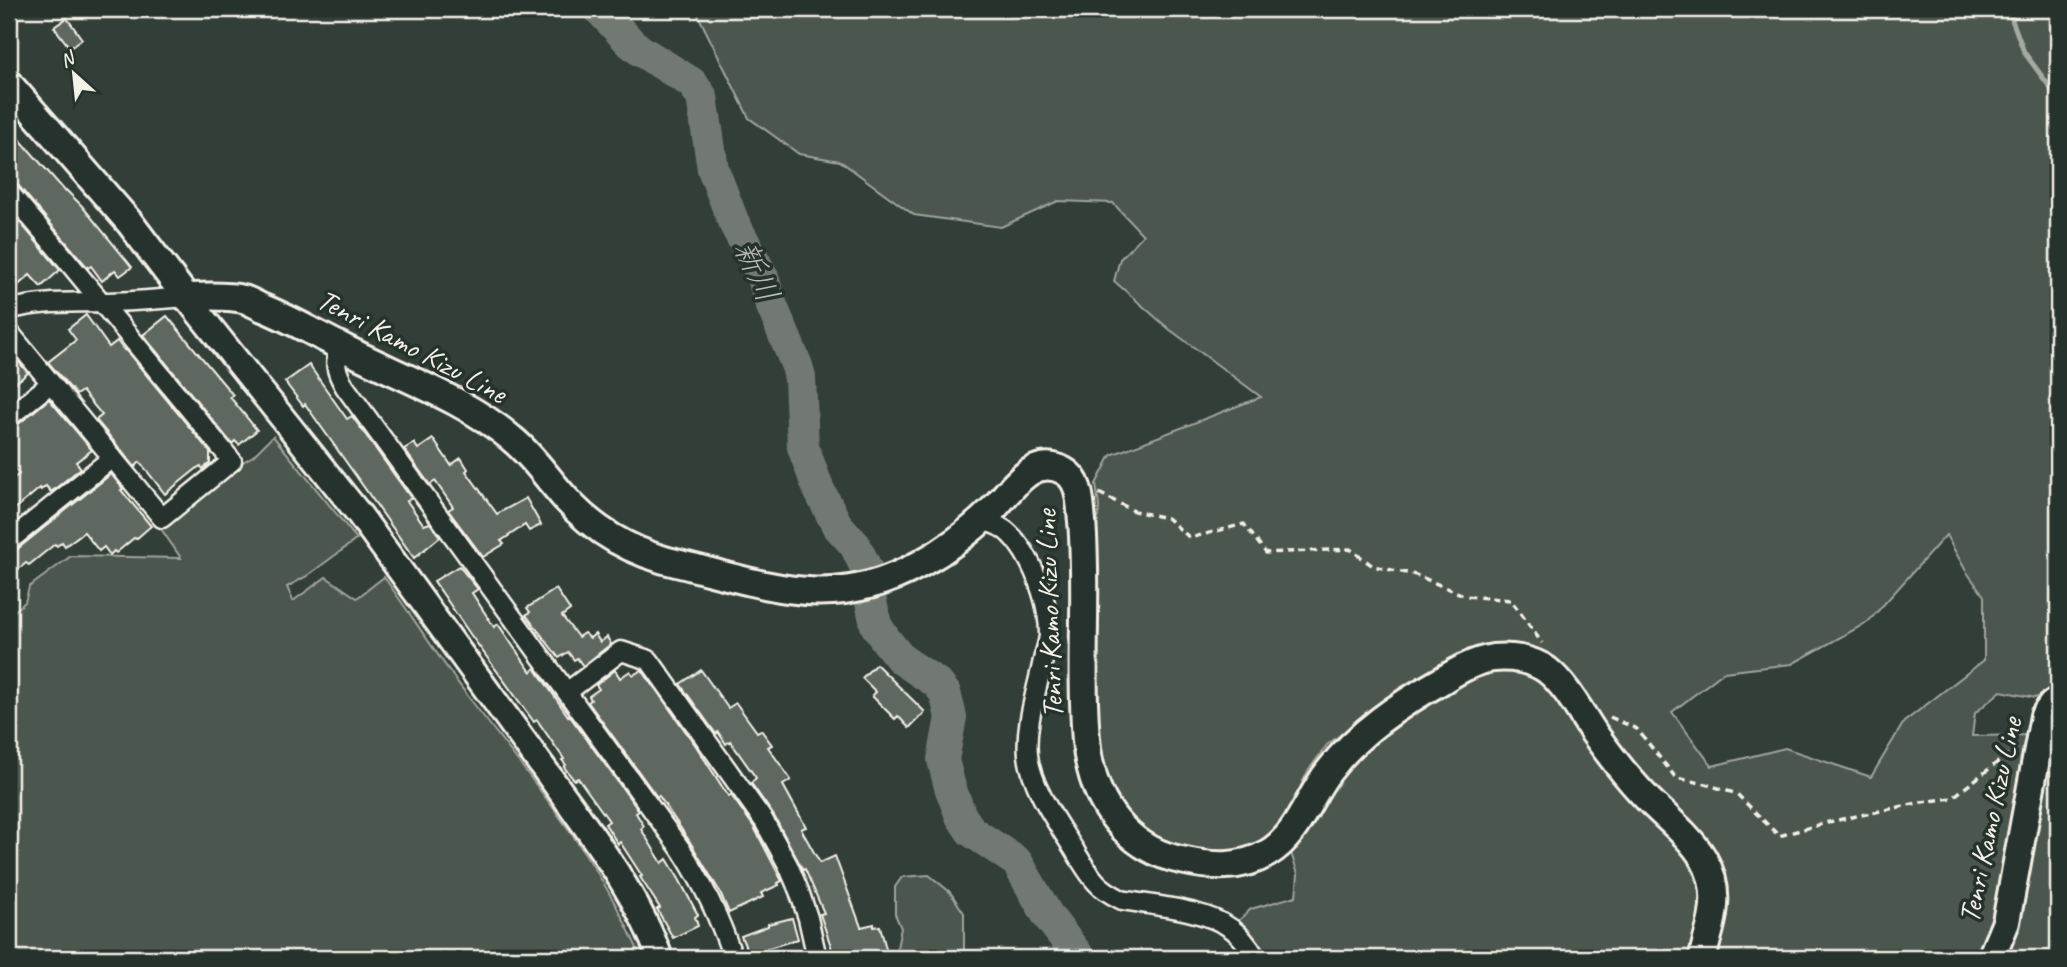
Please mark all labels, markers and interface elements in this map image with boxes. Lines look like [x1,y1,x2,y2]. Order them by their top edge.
north arrow [38,38,108,108]
text: N [56,45,80,73]
water label: 新川 [724,234,789,309]
street label: Tenri Kamo Kizu Line [311,280,515,413]
street label: Tenri Kamo Kizu Line [1026,507,1072,719]
street label: Tenri Kamo Kizu Line [1950,712,2031,926]

